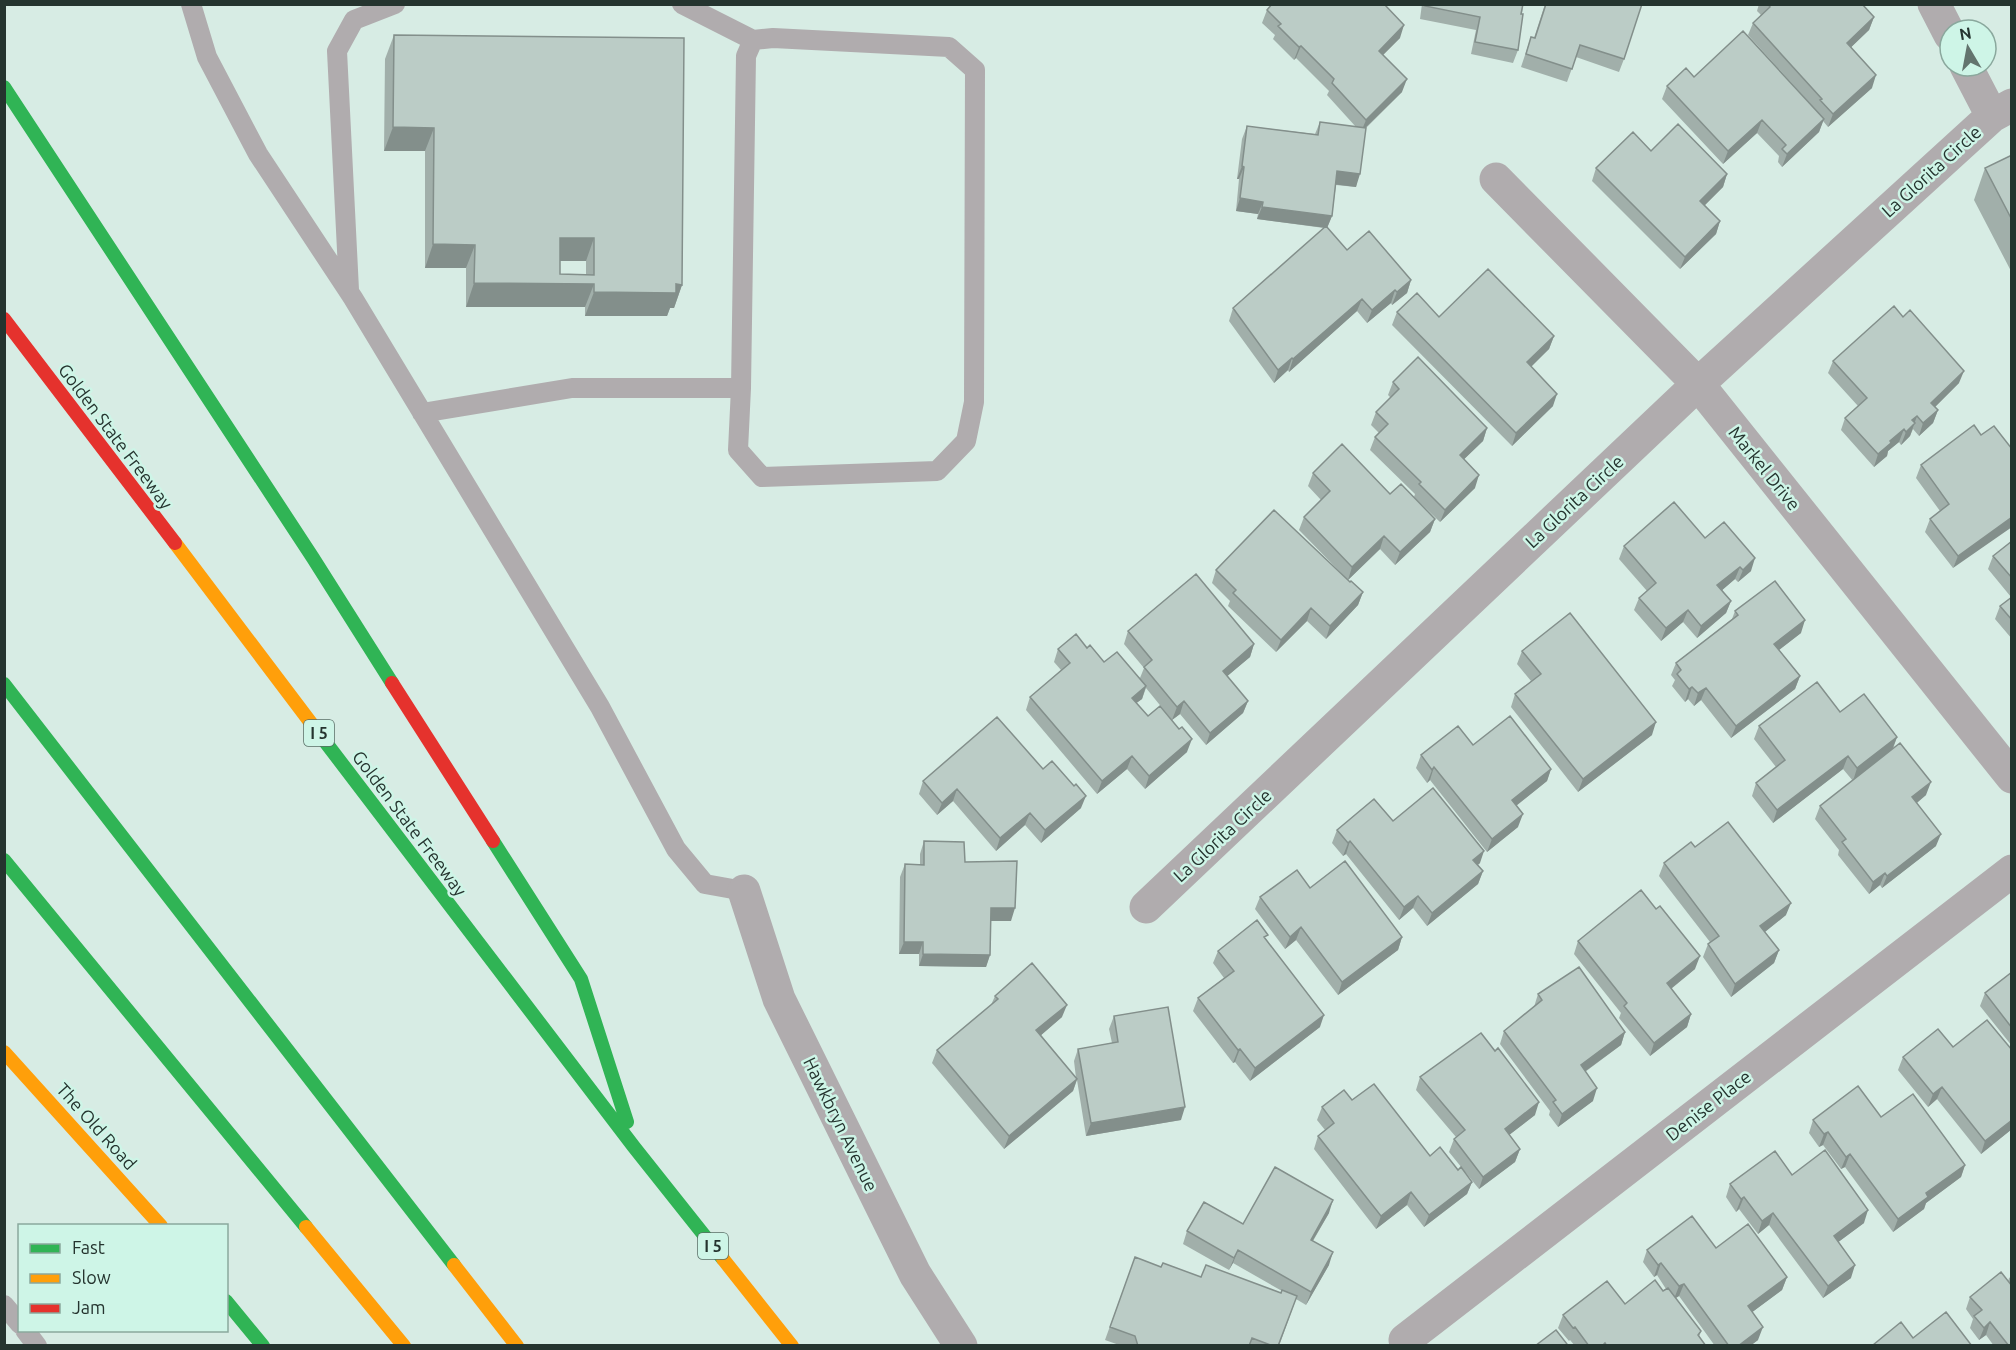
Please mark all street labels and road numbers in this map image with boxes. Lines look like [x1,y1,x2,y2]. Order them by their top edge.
street label: La Glorita Circle [1877,121,1985,221]
street label: Golden State Freeway [55,359,177,513]
street label: Markel Drive [1725,422,1805,514]
street label: La Glorita Circle [1521,451,1627,551]
road number: I 5 [304,720,334,746]
street label: Golden State Freeway [349,746,471,900]
street label: La Glorita Circle [1169,785,1275,885]
street label: Hawkbryn Avenue [800,1054,882,1194]
street label: Denise Place [1662,1066,1754,1144]
street label: The Old Road [53,1079,141,1173]
road number: I 5 [698,1233,728,1259]

